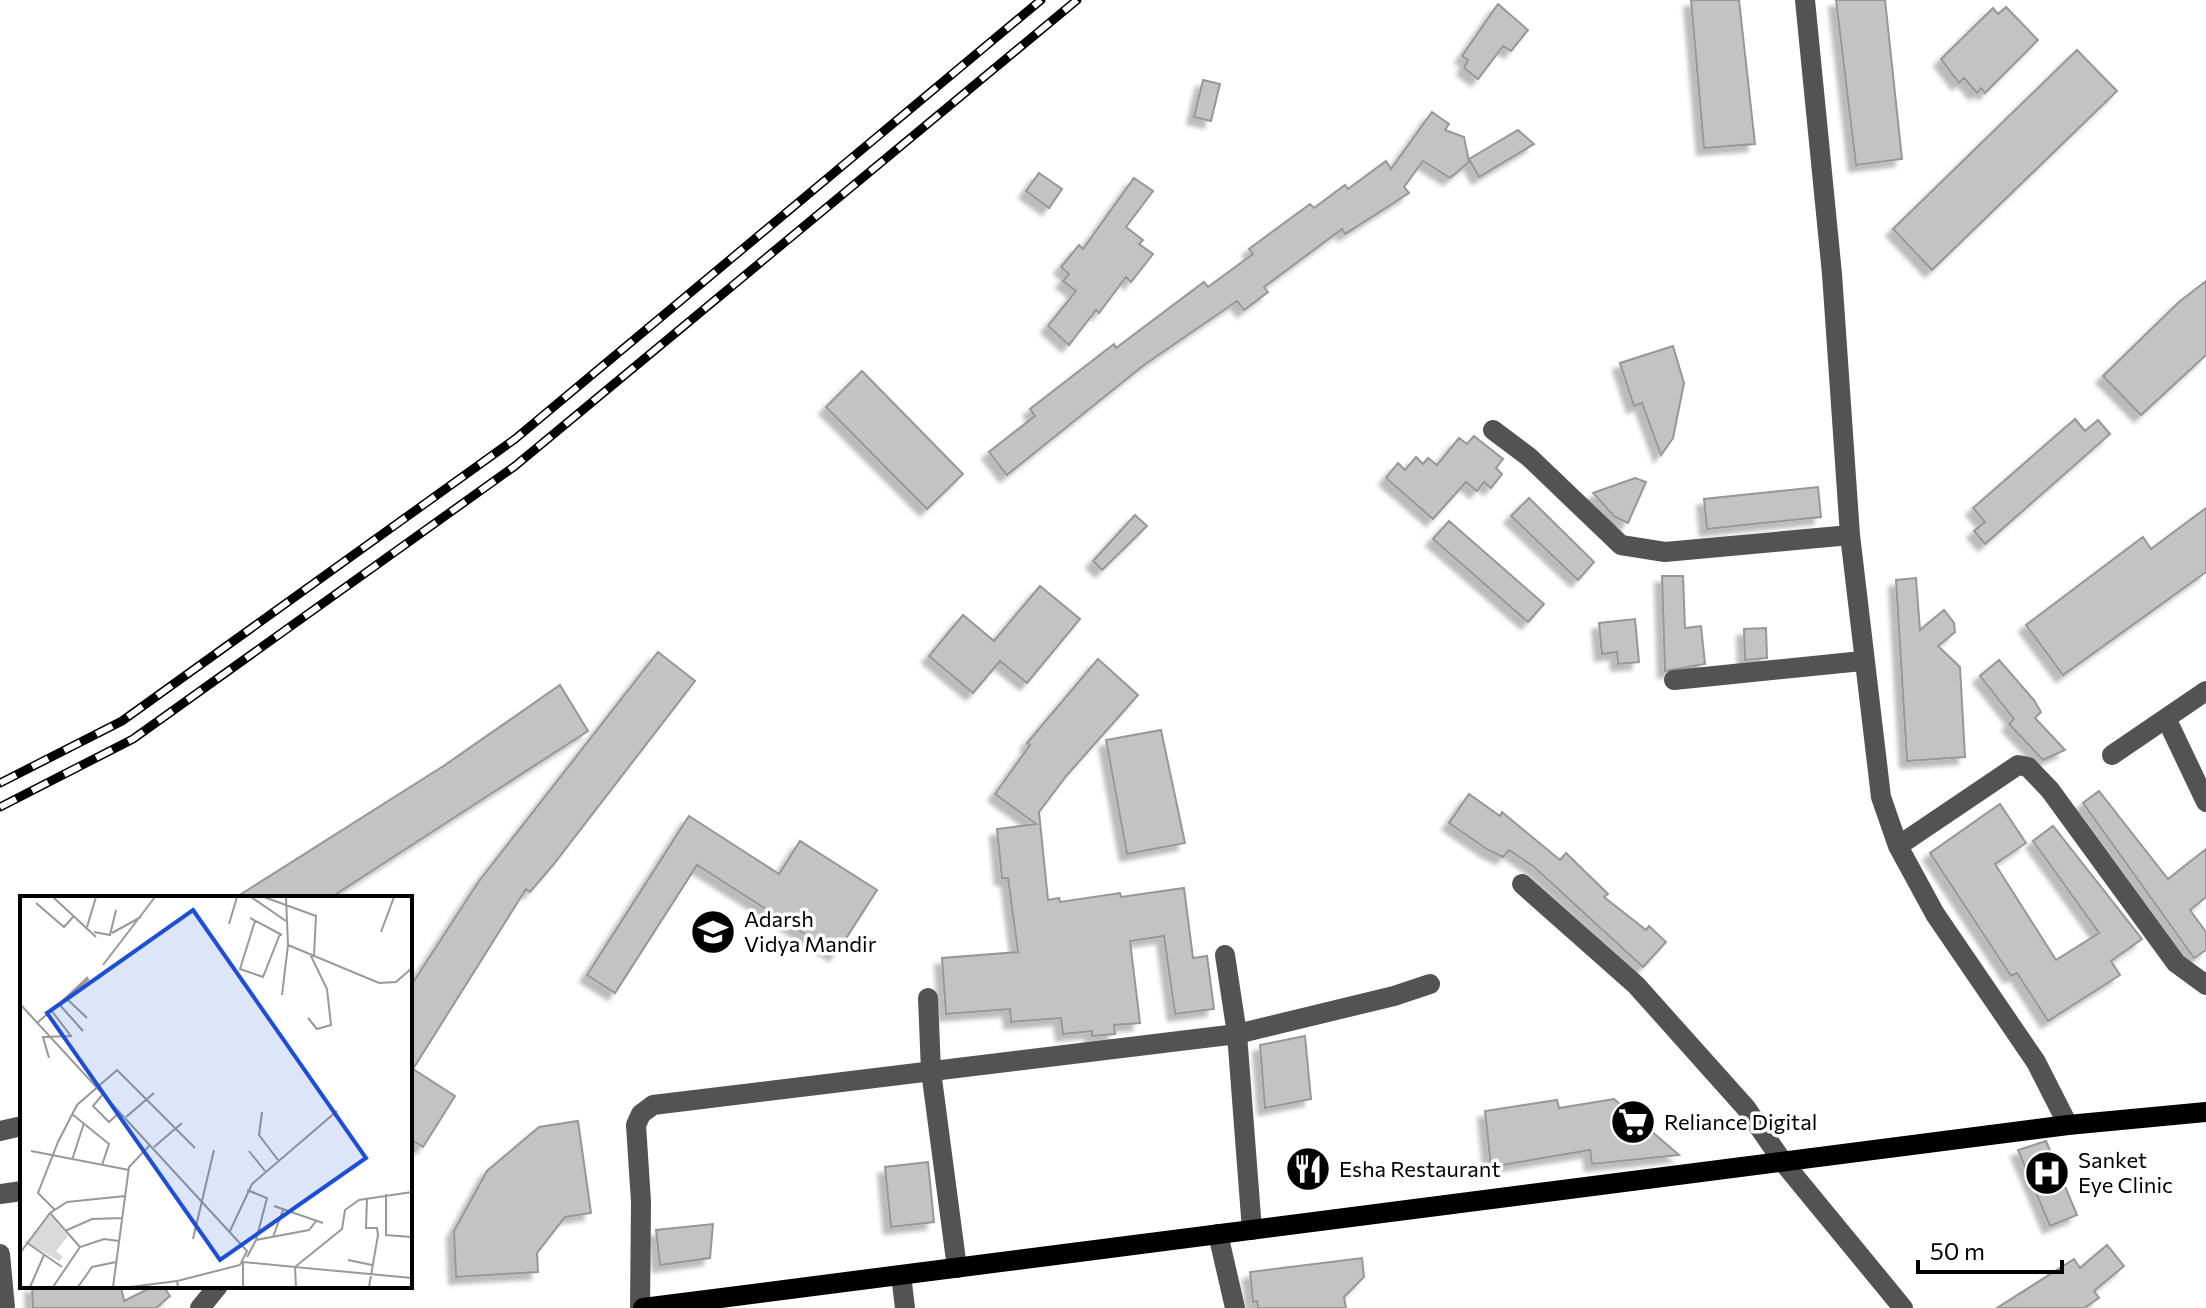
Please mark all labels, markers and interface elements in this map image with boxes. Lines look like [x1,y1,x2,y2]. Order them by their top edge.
inset map [20,896,412,1288]
place label: Adarsh Vidya Mandir [744,905,877,957]
school or university icon: Adarsh Vidya Mandir [689,908,737,956]
supermarket icon: Reliance Digital [1609,1098,1657,1146]
place label: Reliance Digital [1664,1108,1817,1135]
restaurant icon: Esha Restaurant [1284,1145,1332,1193]
place label: Sanket Eye Clinic [2078,1146,2173,1198]
hospital icon: Sanket Eye Clinic [2023,1149,2071,1197]
place label: Esha Restaurant [1339,1155,1500,1182]
scale bar [1918,1224,2062,1274]
text: 50 m [1930,1236,1985,1265]

